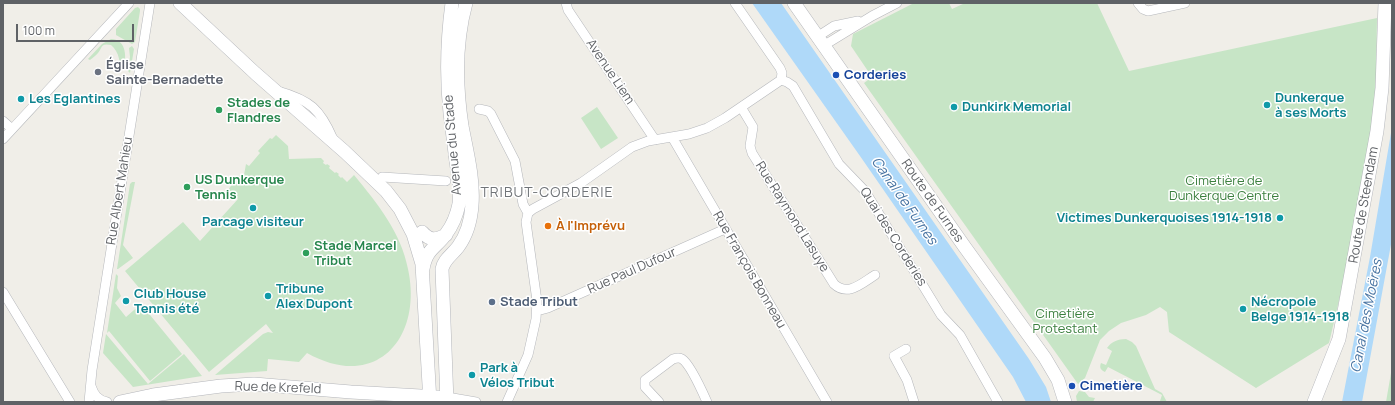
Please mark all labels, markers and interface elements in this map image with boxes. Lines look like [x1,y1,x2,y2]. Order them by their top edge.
scale bar [18,16,136,42]
text: 100 m [23,22,55,39]
street label: Avenue Liem [583,36,637,108]
place label: Église Sainte-Bernadette [106,57,223,88]
marker: Église Sainte-Bernadette [93,67,103,77]
place label: Corderies [844,67,906,83]
marker: Corderies [831,70,841,80]
place label: Dunkerque à ses Morts [1275,90,1347,121]
place label: Les Eglantines [29,91,120,107]
marker: Les Eglantines [16,94,26,104]
street label: Avenue du Stade [441,94,465,196]
place label: Stades de Flandres [227,95,290,126]
place label: Dunkirk Memorial [962,99,1071,115]
marker: Dunkerque à ses Morts [1262,100,1272,110]
marker: Dunkirk Memorial [949,102,959,112]
marker: Stades de Flandres [214,105,224,115]
street label: Rue Albert Mahieu [104,136,136,246]
street label: Route de Steendam [1346,145,1382,265]
water label: Canal de Furnes [867,154,941,248]
street label: Route de Furnes [898,157,966,245]
street label: Rue Raymond Lasuye [752,159,832,275]
place label: US Dunkerque Tennis [195,172,284,203]
park label: Cimetière de Dunkerque Centre [1169,173,1279,204]
marker: US Dunkerque Tennis [182,182,192,192]
district label: TRIBUT-CORDERIE [480,185,614,201]
street label: Quai des Corderies [856,185,930,289]
marker: Parcage visiteur [248,203,258,213]
street label: Rue François Bonneau [709,209,789,331]
place label: Victimes Dunkerquoises 1914-1918 [1057,210,1272,226]
marker: Victimes Dunkerquoises 1914-1918 [1275,213,1285,223]
place label: Parcage visiteur [202,214,304,230]
place label: À l'Imprévu [556,218,625,234]
marker: À l'Imprévu [543,221,553,231]
place label: Stade Marcel Tribut [314,238,397,269]
street label: Rue Paul Dufour [585,245,679,297]
marker: Stade Marcel Tribut [301,248,311,258]
water label: Canal des Moëres [1348,258,1386,374]
place label: Tribune Alex Dupont [276,281,353,312]
place label: Club House Tennis été [134,286,206,317]
marker: Tribune Alex Dupont [263,291,273,301]
place label: Stade Tribut [500,294,578,310]
place label: Nécropole Belge 1914-1918 [1251,294,1349,325]
marker: Club House Tennis été [121,296,131,306]
marker: Stade Tribut [487,297,497,307]
marker: Nécropole Belge 1914-1918 [1238,304,1248,314]
park label: Cimetière Protestant [1033,306,1097,337]
place label: Park à Vélos Tribut [480,360,555,391]
marker: Park à Vélos Tribut [467,370,477,380]
place label: Cimetière [1080,378,1143,394]
street label: Rue de Krefeld [234,379,322,397]
marker: Cimetière [1067,381,1077,391]

